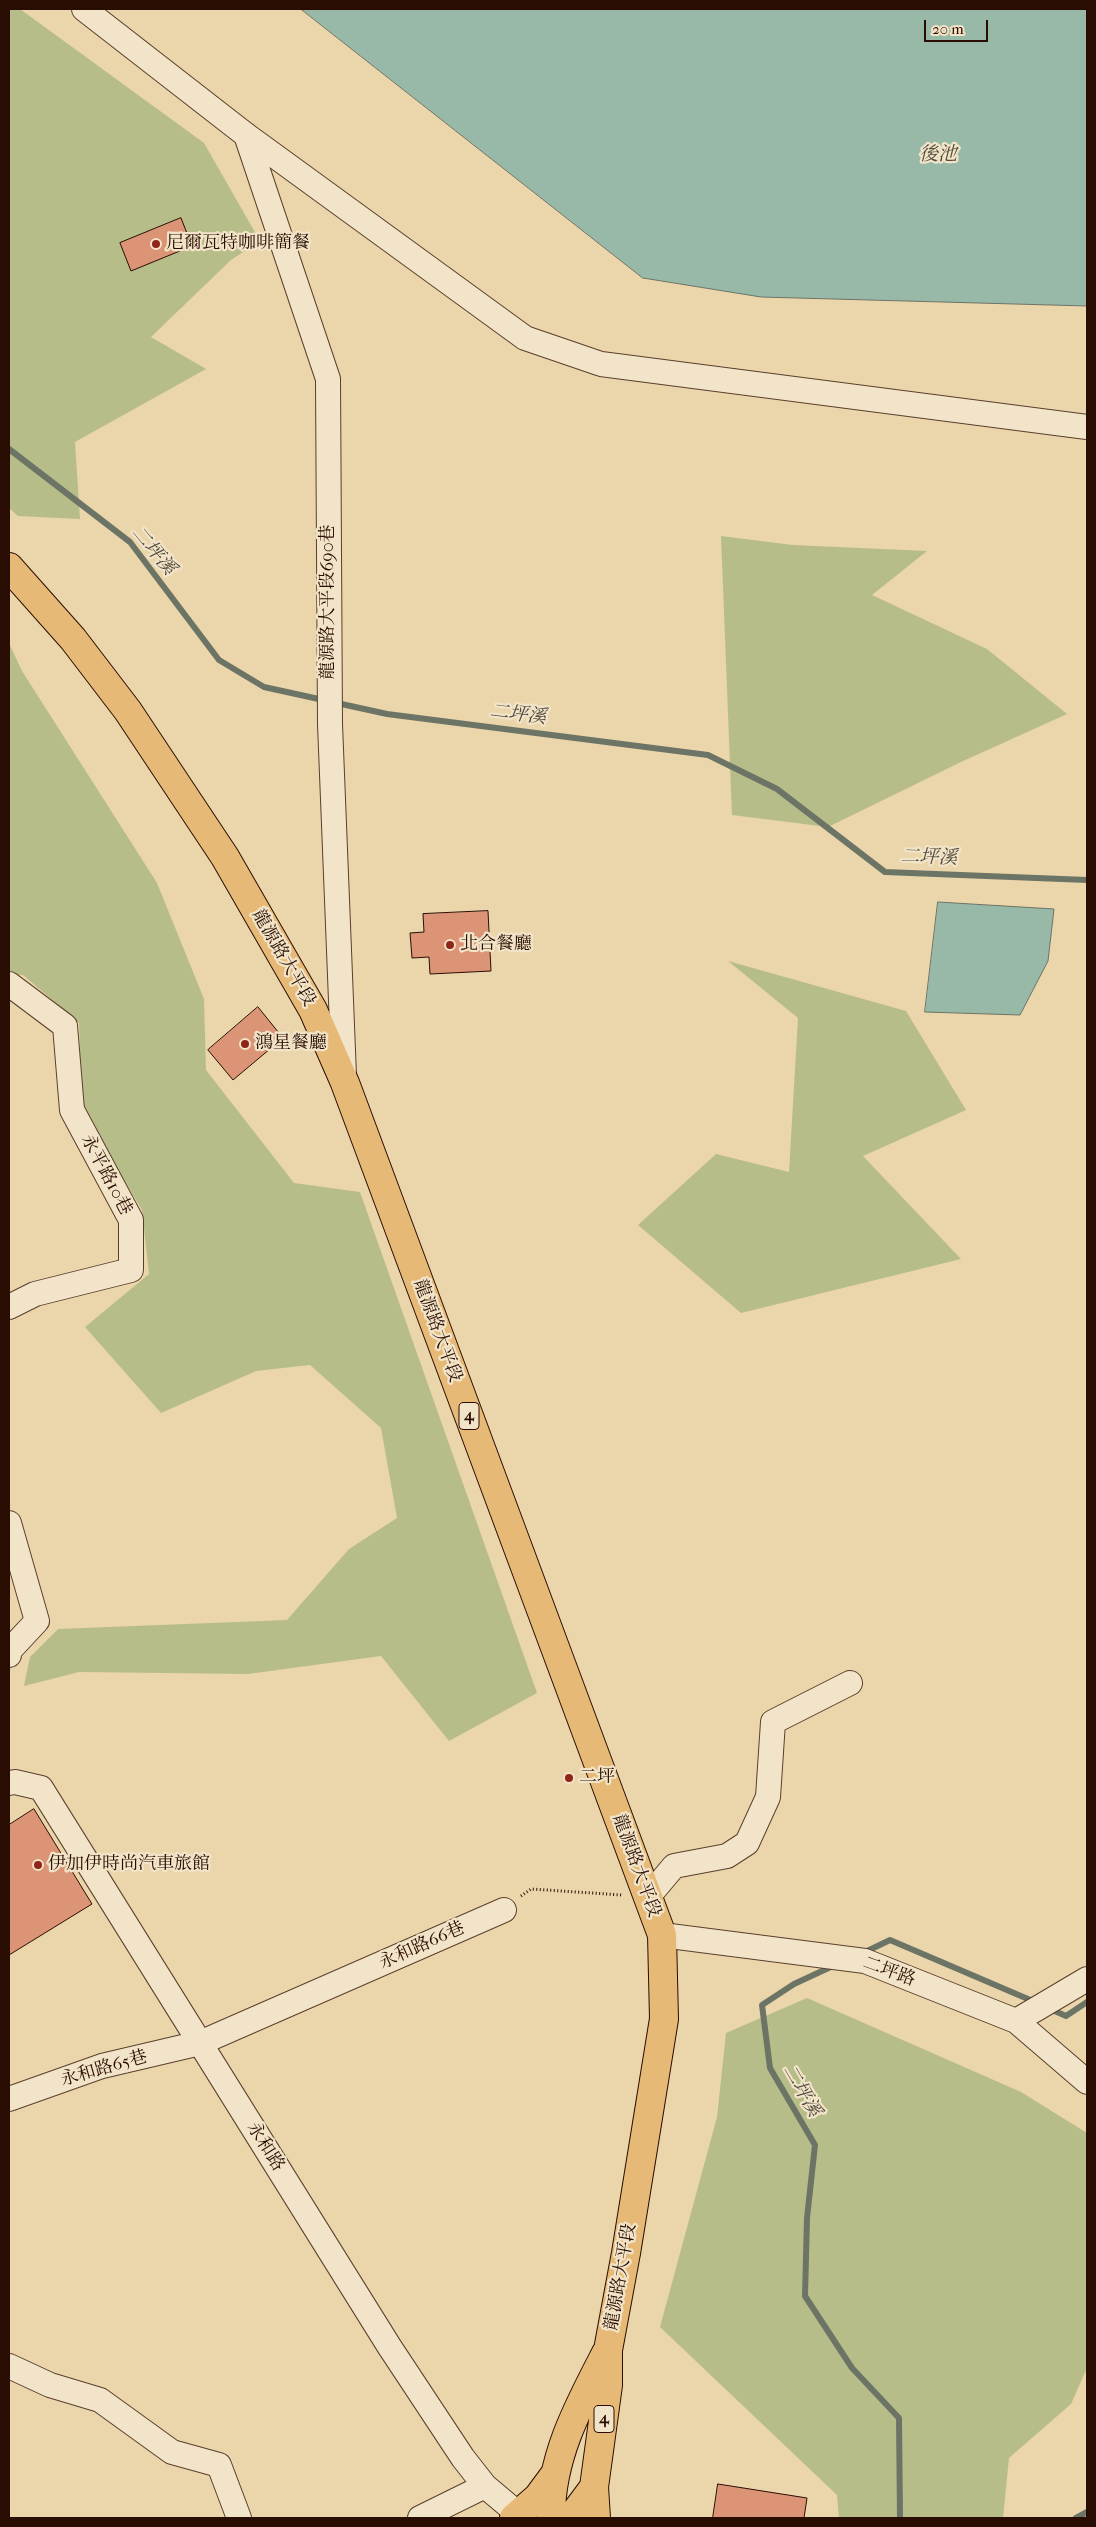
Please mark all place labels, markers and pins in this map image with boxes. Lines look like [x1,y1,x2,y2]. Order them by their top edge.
place label: 尼爾瓦特咖啡簡餐 [166,233,310,255]
marker: 尼爾瓦特咖啡簡餐 [150,238,162,250]
place label: 北合餐廳 [460,934,532,956]
marker: 北合餐廳 [444,939,456,951]
place label: 鴻星餐廳 [255,1033,327,1055]
marker: 鴻星餐廳 [239,1038,251,1050]
place label: 二坪 [579,1767,615,1789]
marker: 二坪 [563,1772,575,1784]
place label: 伊加伊時尚汽車旅館 [48,1854,210,1876]
marker: 伊加伊時尚汽車旅館 [32,1859,44,1871]

